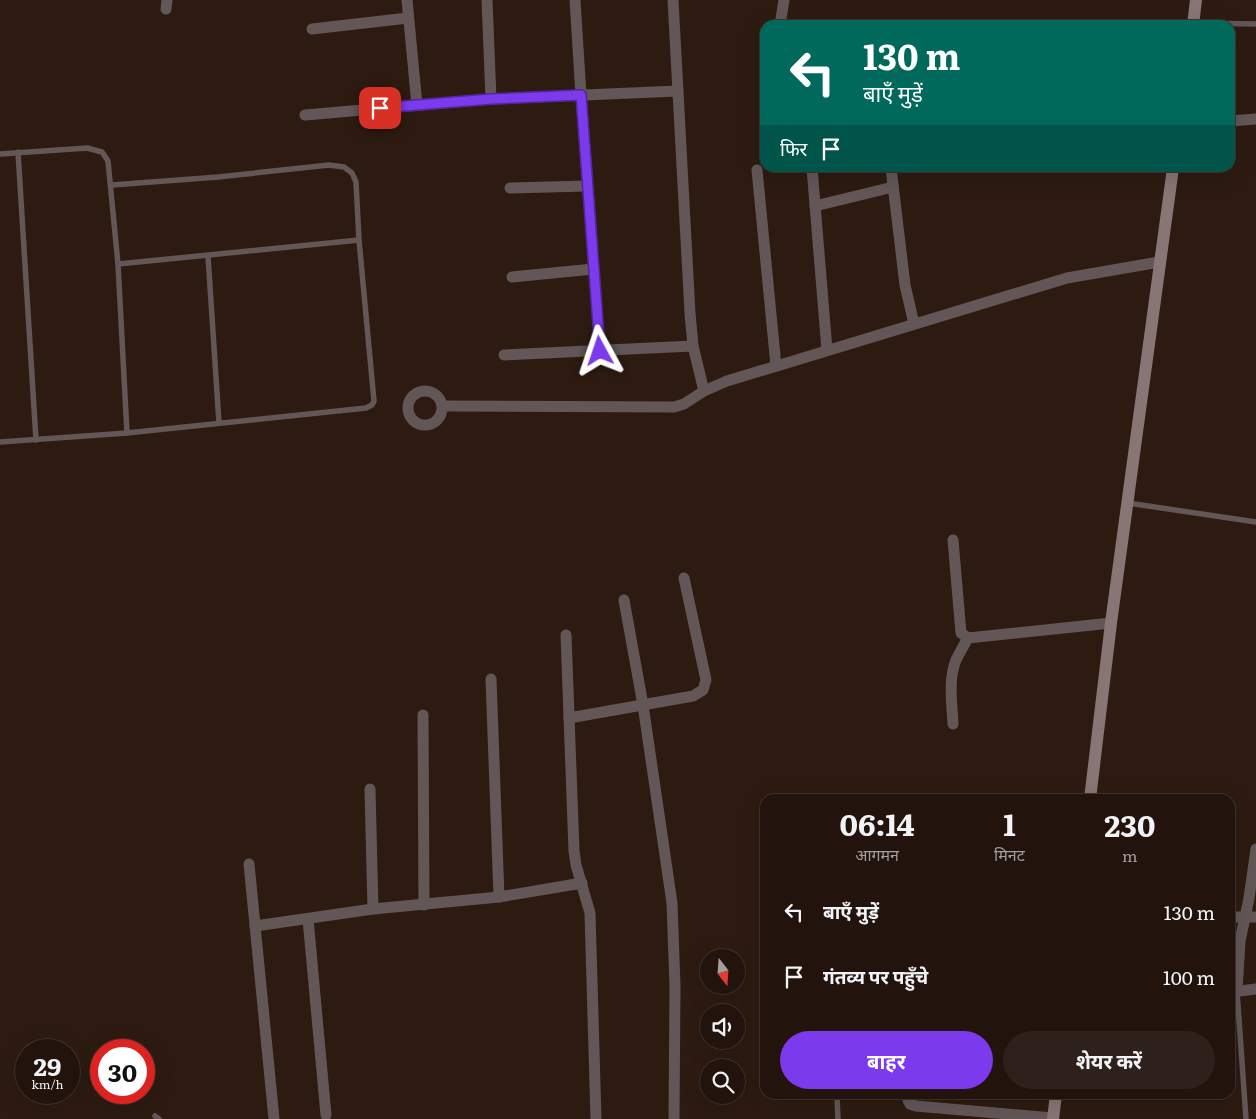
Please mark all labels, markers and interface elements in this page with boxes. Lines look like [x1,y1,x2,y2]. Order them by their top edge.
text: 130 m [863,29,960,81]
icon: left [780,40,845,105]
text: बाएँ मुड़ें [863,76,923,109]
pin [359,87,401,129]
icon: arrive [366,94,394,122]
text: फिर [780,134,807,162]
icon: arrive [817,135,845,163]
position arrow [573,324,625,376]
text: 06:14 [839,801,915,845]
text: 1 [1003,801,1016,845]
text: 230 [1104,802,1156,846]
text: आगमन [855,842,899,866]
text: मिनट [994,842,1025,866]
text: m [1122,843,1138,867]
text: बाएँ मुड़ें [823,897,879,925]
icon: left [780,898,808,926]
text: 130 m [1164,898,1215,926]
north arrow [700,949,745,994]
map controls [700,949,745,1104]
text: गंतव्य पर पहुँचे [823,962,928,990]
icon: arrive [780,963,808,991]
text: 100 m [1163,963,1215,991]
button: sound [700,1004,745,1049]
button: बाहर [780,1031,993,1089]
button: शेयर करें [1003,1031,1215,1089]
speed limit sign: 30 [90,1039,155,1104]
text: 29 [34,1047,61,1084]
button: search [700,1059,745,1104]
text: km/h [32,1075,63,1093]

